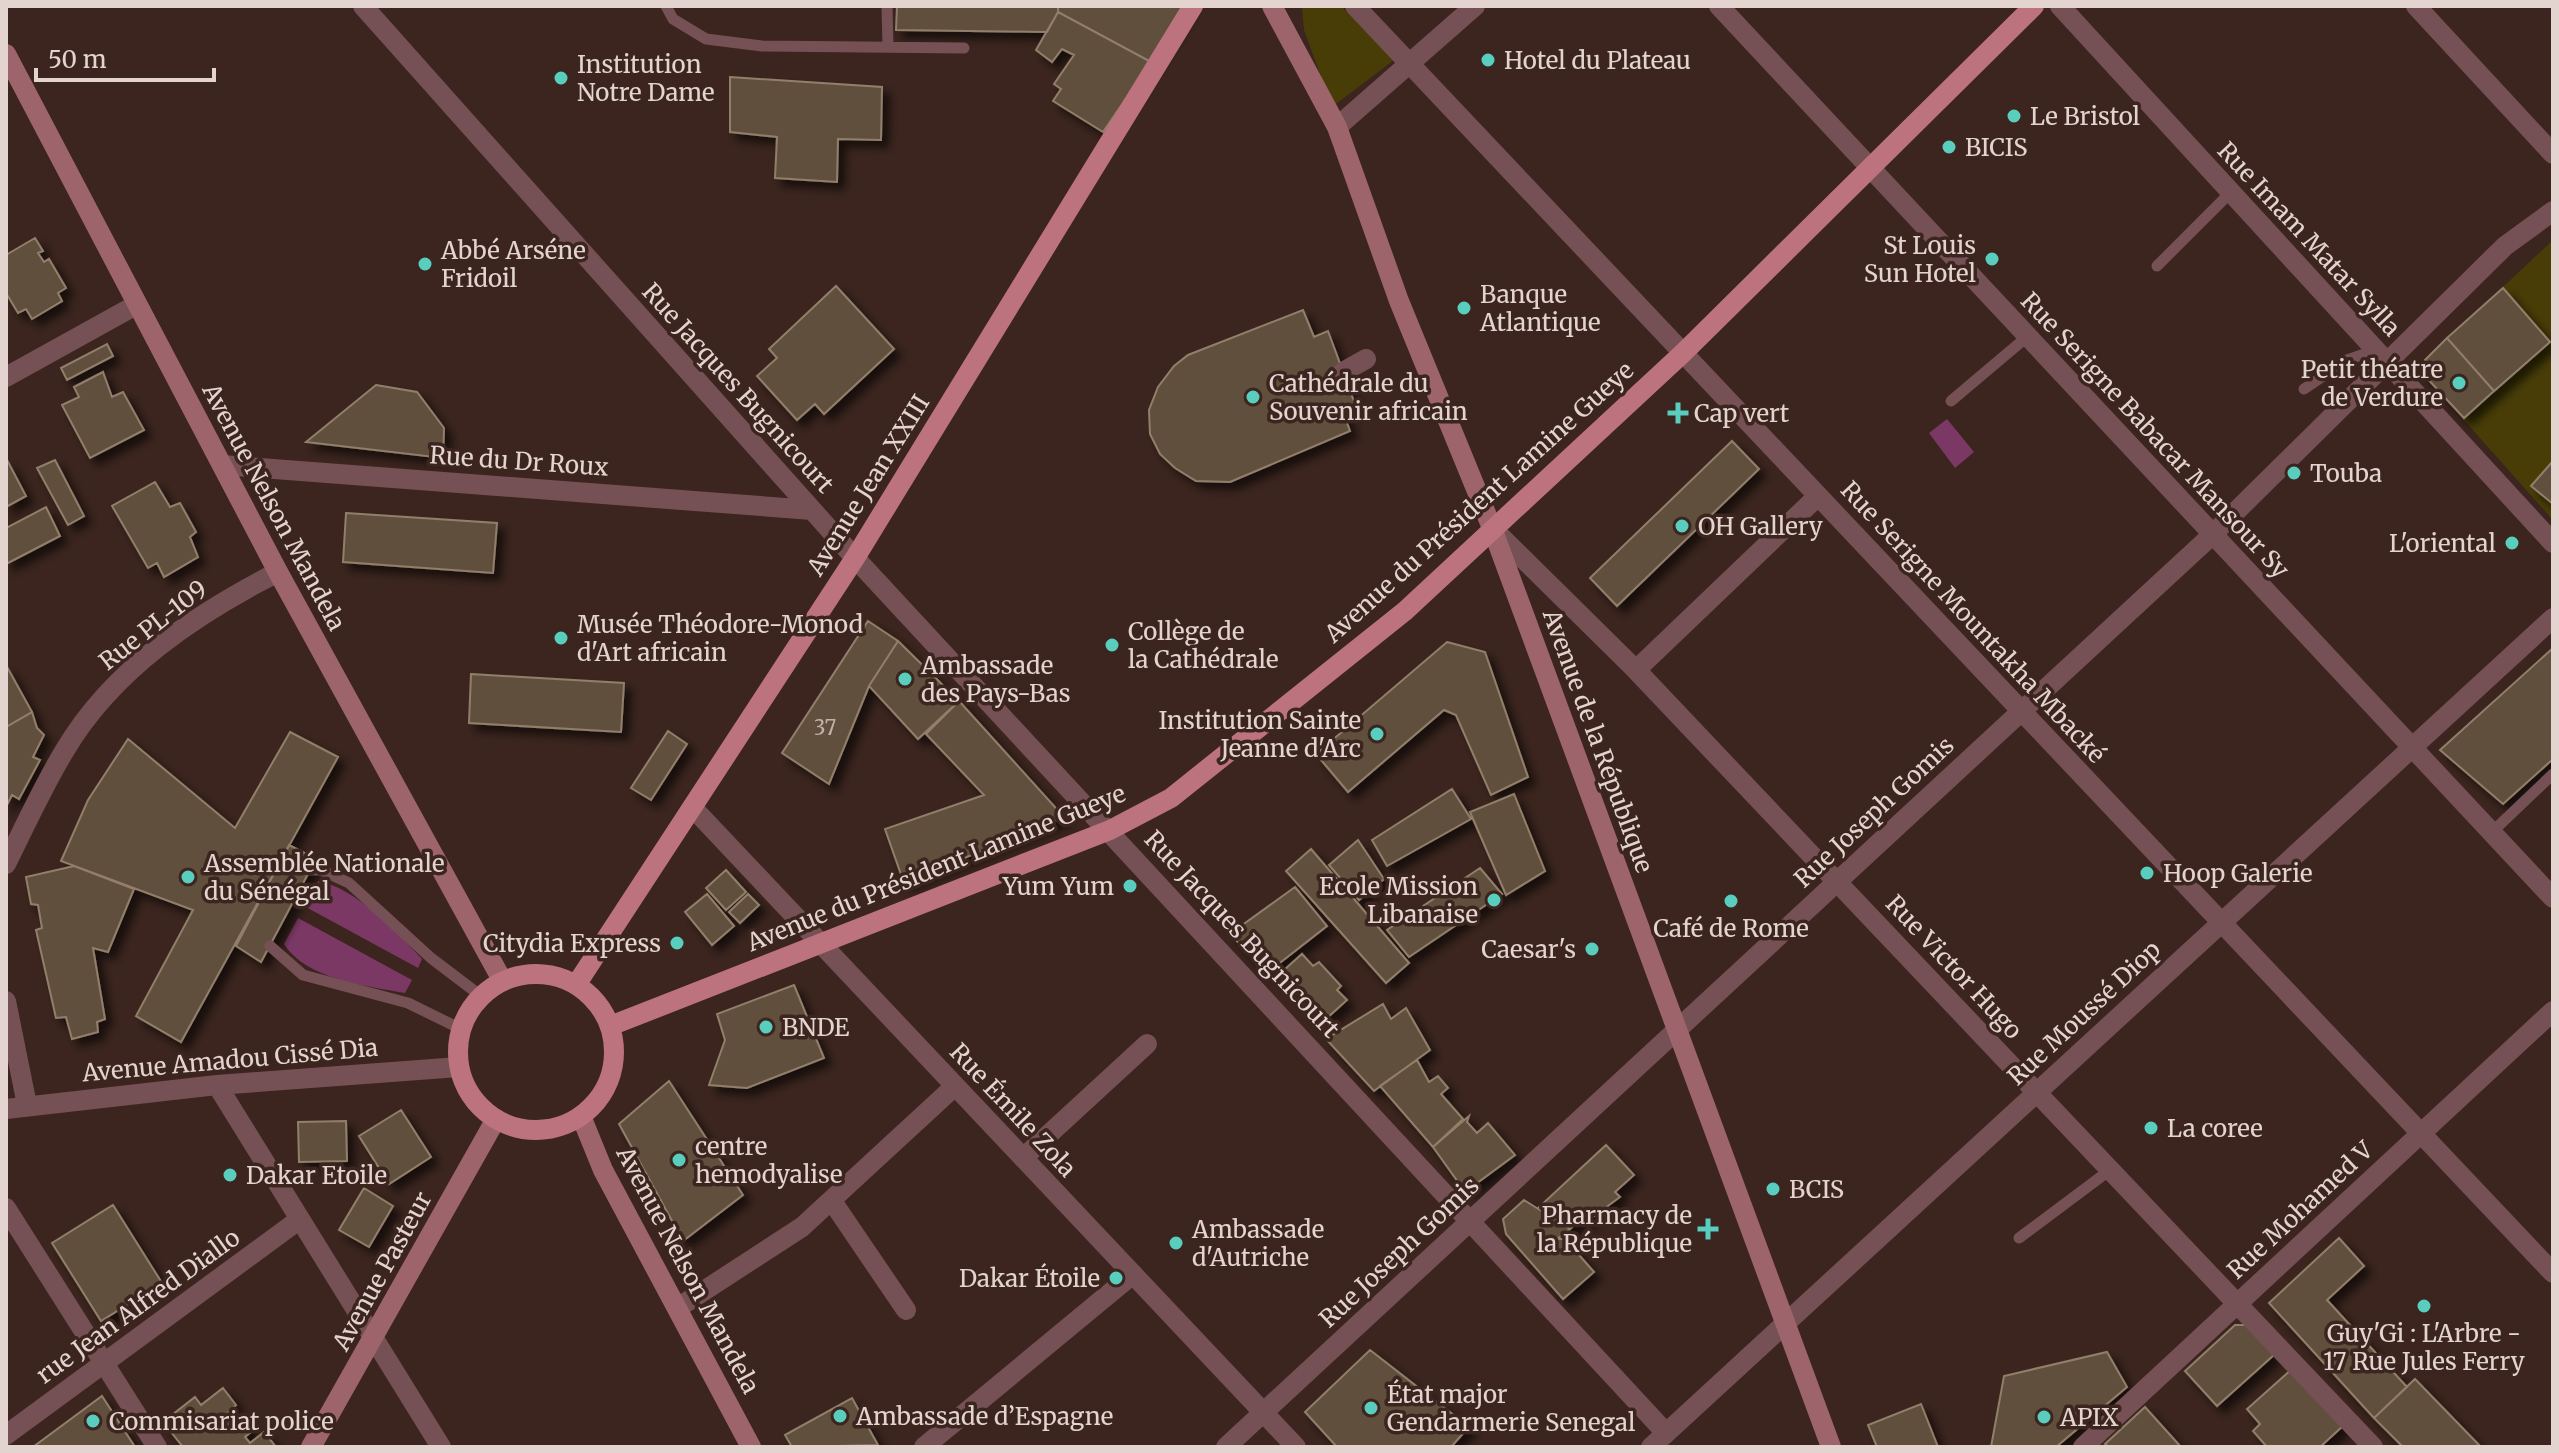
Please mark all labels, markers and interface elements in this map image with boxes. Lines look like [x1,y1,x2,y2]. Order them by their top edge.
scale bar [36,32,214,82]
text: 50 m [48,44,107,75]
place label: Hotel du Plateau [1504,45,1691,76]
place label: Institution Notre Dame [577,49,715,108]
marker: Hotel du Plateau [1479,51,1497,69]
marker: Institution Notre Dame [552,69,570,87]
place label: Le Bristol [2030,101,2140,132]
marker: Le Bristol [2005,107,2023,125]
place label: BICIS [1965,132,2027,163]
street label: Rue Imam Matar Sylla [2211,135,2407,343]
marker: BICIS [1940,138,1958,156]
place label: St Louis Sun Hotel [1864,230,1976,289]
place label: Abbé Arséne Fridoil [440,235,586,294]
marker: St Louis Sun Hotel [1983,250,2001,268]
marker: Abbé Arséne Fridoil [416,255,434,273]
street label: Rue Jacques Bugnicourt [635,277,841,500]
place label: Banque Atlantique [1479,279,1601,338]
street label: Rue Serigne Babacar Mansour Sy [2014,286,2296,584]
marker: Banque Atlantique [1455,299,1473,317]
place label: Petit théatre de Verdure [2301,354,2443,413]
street label: Avenue du Président Lamine Gueye [1317,355,1640,650]
place label: Cathédrale du Souvenir africain [1269,368,1468,427]
marker: Petit théatre de Verdure [2450,374,2468,392]
street label: Avenue Nelson Mandela [195,377,352,636]
marker: Cathédrale du Souvenir africain [1244,388,1262,406]
street label: Avenue Jean XXIII [799,389,936,582]
place label: Cap vert [1694,398,1790,429]
marker: Cap vert [1669,404,1687,422]
street label: Rue du Dr Roux [429,439,610,483]
place label: Touba [2310,458,2382,489]
marker: Touba [2285,464,2303,482]
street label: Rue Serigne Mountakha Mbacké [1834,475,2112,769]
place label: OH Gallery [1698,511,1823,542]
marker: OH Gallery [1673,517,1691,535]
place label: L'oriental [2389,528,2496,559]
marker: L'oriental [2503,534,2521,552]
street label: Rue PL-109 [93,573,213,677]
street label: Avenue de la République [1536,604,1660,877]
place label: Musée Théodore-Monod d'Art africain [577,609,863,668]
place label: Collège de la Cathédrale [1128,616,1278,675]
marker: Musée Théodore-Monod d'Art africain [552,629,570,647]
marker: Collège de la Cathédrale [1103,636,1121,654]
place label: Ambassade des Pays-Bas [920,650,1070,709]
marker: Ambassade des Pays-Bas [896,670,914,688]
place label: Institution Sainte Jeanne d'Arc [1158,705,1361,764]
house number: 37 [814,715,836,740]
marker: Institution Sainte Jeanne d'Arc [1368,725,1386,743]
street label: Rue Joseph Gomis [1788,730,1960,894]
street label: Avenue du Président Lamine Gueye [741,778,1130,959]
street label: Rue Jacques Bugnicourt [1138,824,1347,1044]
place label: Assemblée Nationale du Sénégal [203,848,444,907]
place label: Hoop Galerie [2163,858,2312,889]
marker: Hoop Galerie [2138,864,2156,882]
marker: Assemblée Nationale du Sénégal [179,868,197,886]
place label: Yum Yum [1001,871,1114,902]
place label: Ecole Mission Libanaise [1319,871,1478,930]
marker: Yum Yum [1121,877,1139,895]
street label: Rue Victor Hugo [1879,888,2029,1046]
marker: Ecole Mission Libanaise [1485,891,1503,909]
marker: Café de Rome [1722,892,1740,910]
place label: Café de Rome [1653,913,1809,944]
place label: Citydia Express [483,928,661,959]
marker: Citydia Express [668,934,686,952]
place label: Caesar's [1481,934,1576,965]
street label: Rue Moussé Diop [2001,934,2167,1092]
marker: Caesar's [1583,940,1601,958]
place label: BNDE [782,1012,850,1043]
marker: BNDE [757,1018,775,1036]
street label: Avenue Amadou Cissé Dia [80,1032,379,1088]
street label: Rue Émile Zola [943,1036,1084,1183]
place label: La coree [2167,1113,2263,1144]
marker: La coree [2142,1119,2160,1137]
place label: centre hemodyalise [695,1131,842,1190]
street label: Rue Mohamed V [2221,1134,2380,1286]
street label: Avenue Nelson Mandela [609,1140,766,1399]
marker: centre hemodyalise [670,1151,688,1169]
place label: Dakar Etoile [246,1160,387,1191]
marker: Dakar Etoile [221,1166,239,1184]
street label: Rue Joseph Gomis [1313,1170,1485,1334]
place label: BCIS [1789,1174,1844,1205]
marker: BCIS [1764,1180,1782,1198]
street label: Avenue Pasteur [325,1186,439,1357]
place label: Pharmacy de la République [1537,1200,1692,1259]
place label: Ambassade d'Autriche [1191,1214,1324,1273]
marker: Pharmacy de la République [1699,1220,1717,1238]
street label: rue Jean Alfred Diallo [30,1222,246,1390]
marker: Ambassade d'Autriche [1167,1234,1185,1252]
place label: Dakar Étoile [959,1262,1100,1294]
marker: Dakar Étoile [1107,1269,1125,1287]
marker: Guy'Gi : L'Arbre - 17 Rue Jules Ferry [2415,1297,2433,1315]
place label: Guy'Gi : L'Arbre - 17 Rue Jules Ferry [2323,1318,2525,1377]
place label: État major Gendarmerie Senegal [1387,1378,1635,1438]
marker: État major Gendarmerie Senegal [1362,1399,1380,1417]
place label: Ambassade d’Espagne [855,1401,1113,1432]
place label: APIX [2059,1402,2119,1433]
place label: Commisariat police [109,1406,334,1437]
marker: Ambassade d’Espagne [831,1407,849,1425]
marker: APIX [2035,1408,2053,1426]
marker: Commisariat police [84,1412,102,1430]

